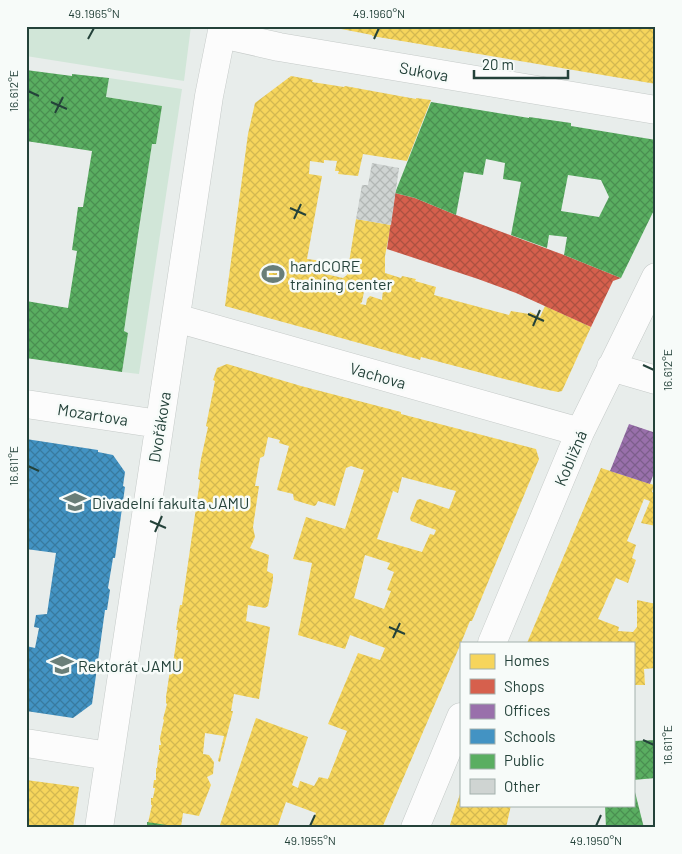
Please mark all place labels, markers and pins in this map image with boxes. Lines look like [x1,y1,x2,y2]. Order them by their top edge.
place label: hardCORE training center [290,256,392,293]
sports icon: hardCORE training center [260,261,286,287]
school or university icon: Divadelní fakulta JAMU [62,489,88,515]
place label: Divadelní fakulta JAMU [92,493,249,512]
school or university icon: Rektorát JAMU [49,652,75,678]
place label: Rektorát JAMU [78,656,182,675]

